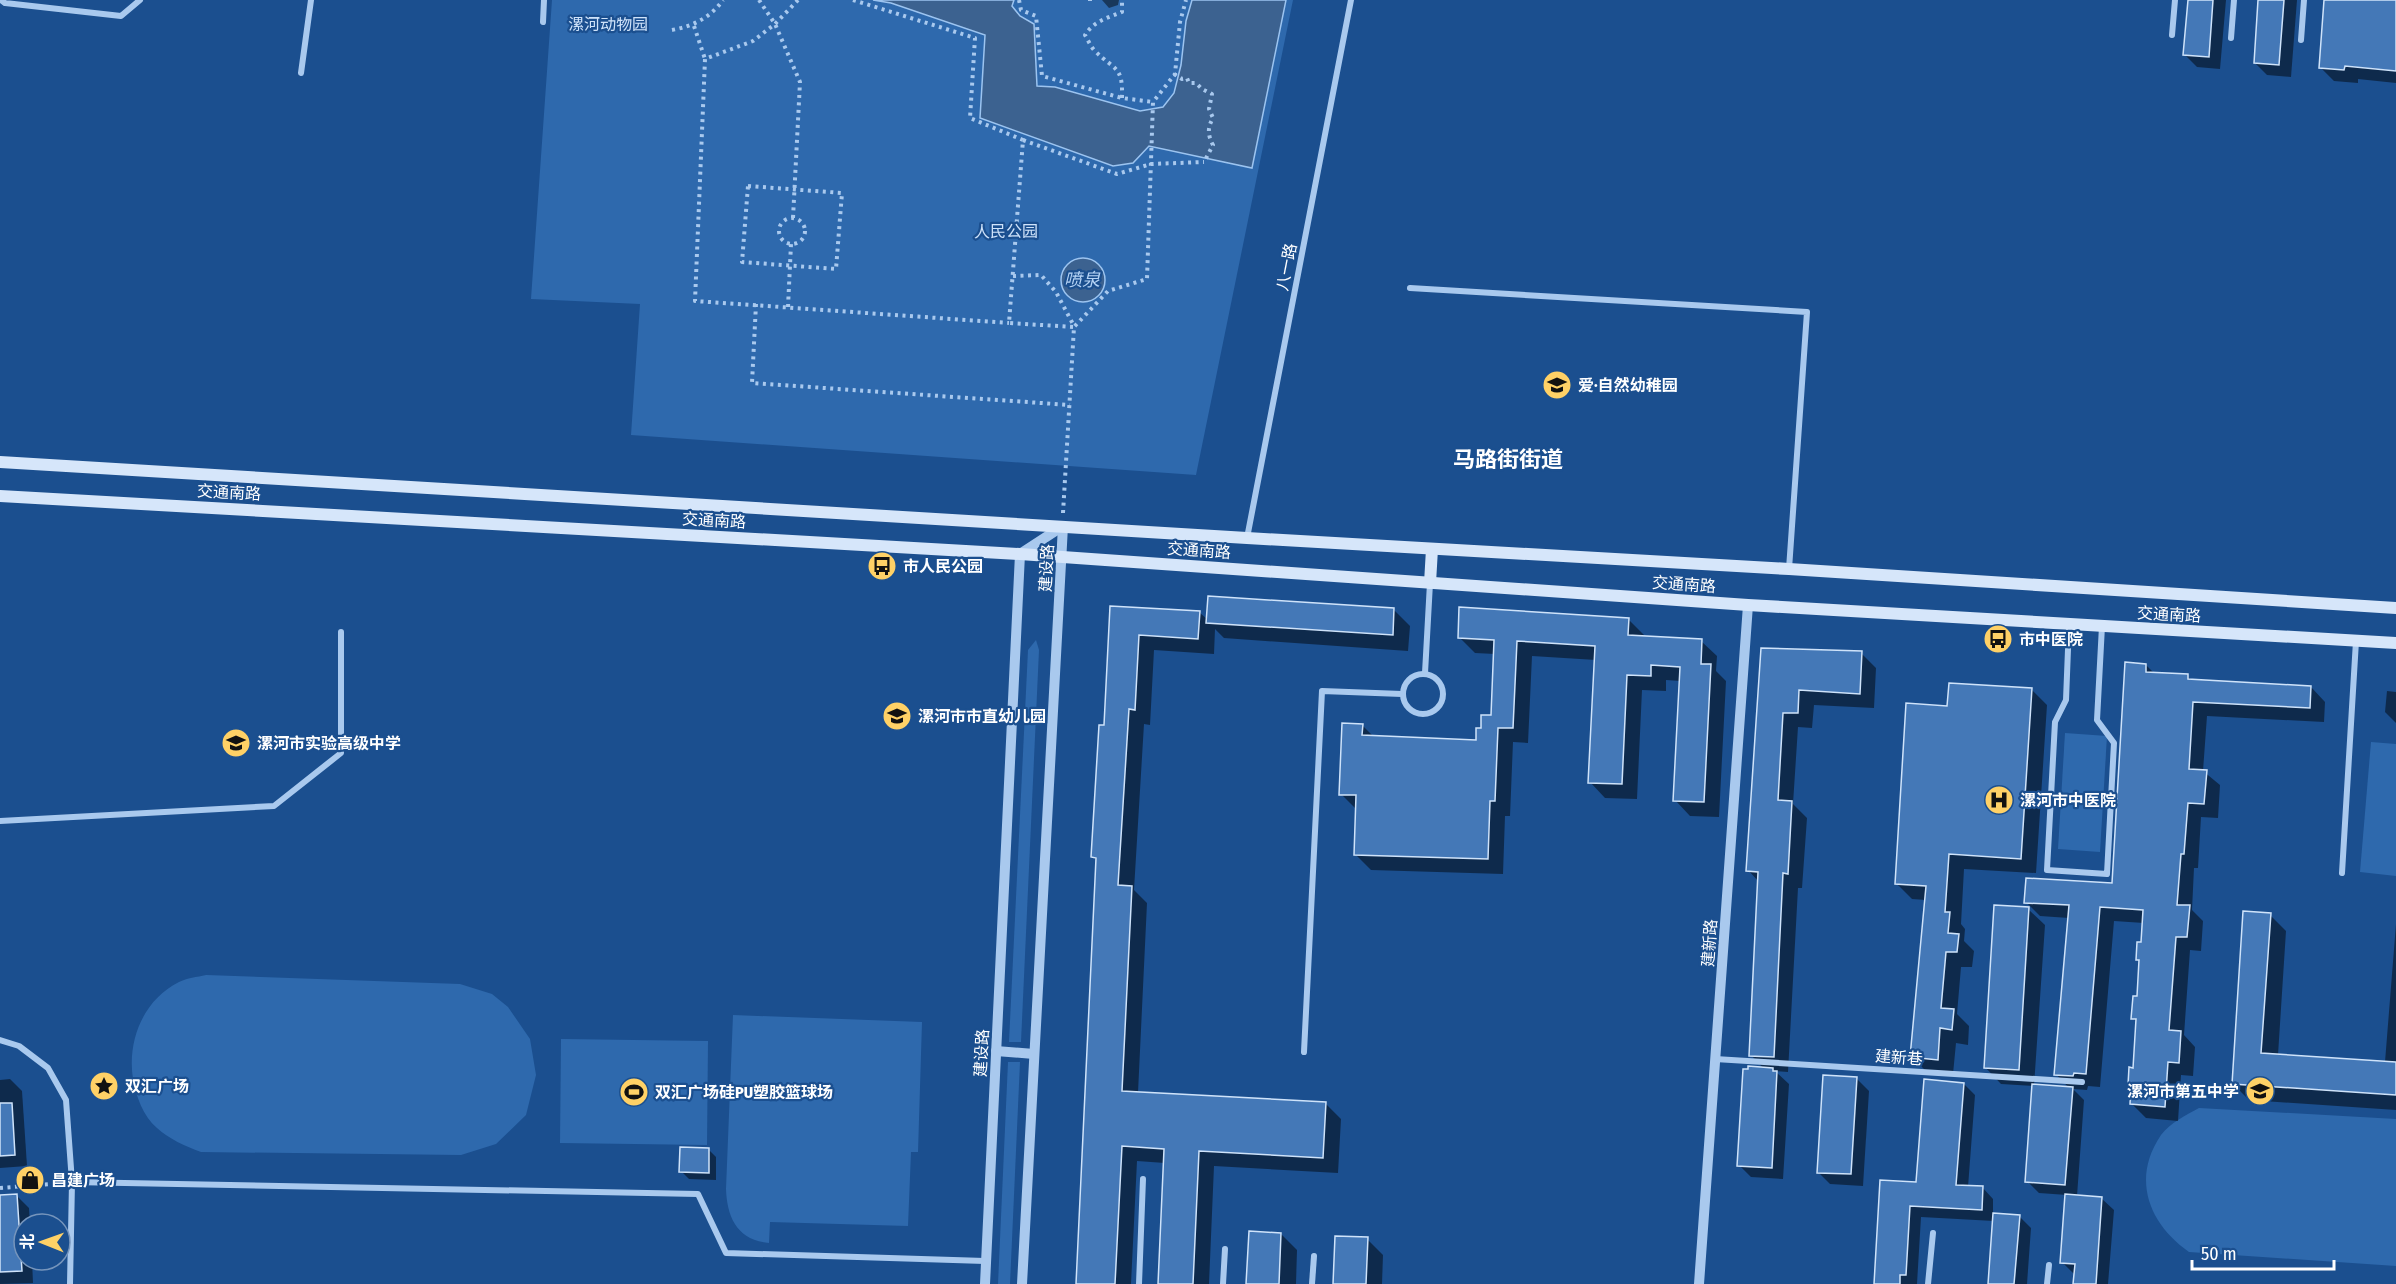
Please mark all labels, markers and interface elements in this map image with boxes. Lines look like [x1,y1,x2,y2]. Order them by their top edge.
park label: 漯河动物园 [568,15,648,34]
park label: 人民公园 [974,222,1038,241]
street label: 八一路 [1273,242,1300,292]
water label: 喷泉 [1064,269,1101,291]
school or university icon: 爱·自然幼稚园 [1541,369,1573,401]
place label: 爱·自然幼稚园 [1578,376,1678,395]
district label: 马路街街道 [1453,446,1563,473]
street label: 交通南路 [197,481,261,504]
street label: 交通南路 [682,509,746,532]
street label: 交通南路 [1166,539,1232,562]
street label: 建设路 [1036,544,1057,592]
bus stop icon: 市人民公园 [866,550,898,582]
place label: 市人民公园 [903,557,983,576]
street label: 交通南路 [1651,573,1717,596]
street label: 交通南路 [2137,603,2201,626]
bus stop icon: 市中医院 [1982,623,2014,655]
place label: 市中医院 [2019,630,2083,649]
school or university icon: 漯河市市直幼儿园 [881,700,913,732]
place label: 漯河市市直幼儿园 [918,707,1046,726]
school or university icon: 漯河市实验高级中学 [220,727,252,759]
place label: 漯河市实验高级中学 [257,734,401,753]
hospital icon: 漯河市中医院 [1983,784,2015,816]
place label: 漯河市中医院 [2020,791,2116,810]
street label: 建新路 [1698,918,1721,968]
street label: 建设路 [971,1029,992,1077]
street label: 建新巷 [1874,1046,1924,1069]
place icon: 双汇广场 [88,1070,120,1102]
school or university icon: 漯河市第五中学 [2244,1075,2276,1107]
sports icon: 双汇广场硅PU塑胶篮球场 [618,1076,650,1108]
place label: 双汇广场 [125,1077,189,1096]
place label: 漯河市第五中学 [2127,1082,2239,1101]
place label: 双汇广场硅PU塑胶篮球场 [655,1083,833,1102]
shop icon: 昌建广场 [14,1164,46,1196]
place label: 昌建广场 [51,1171,115,1190]
north arrow [12,1212,72,1272]
scale bar [2192,1233,2334,1271]
text: 北 [18,1234,37,1250]
text: 50 m [2201,1243,2237,1265]

